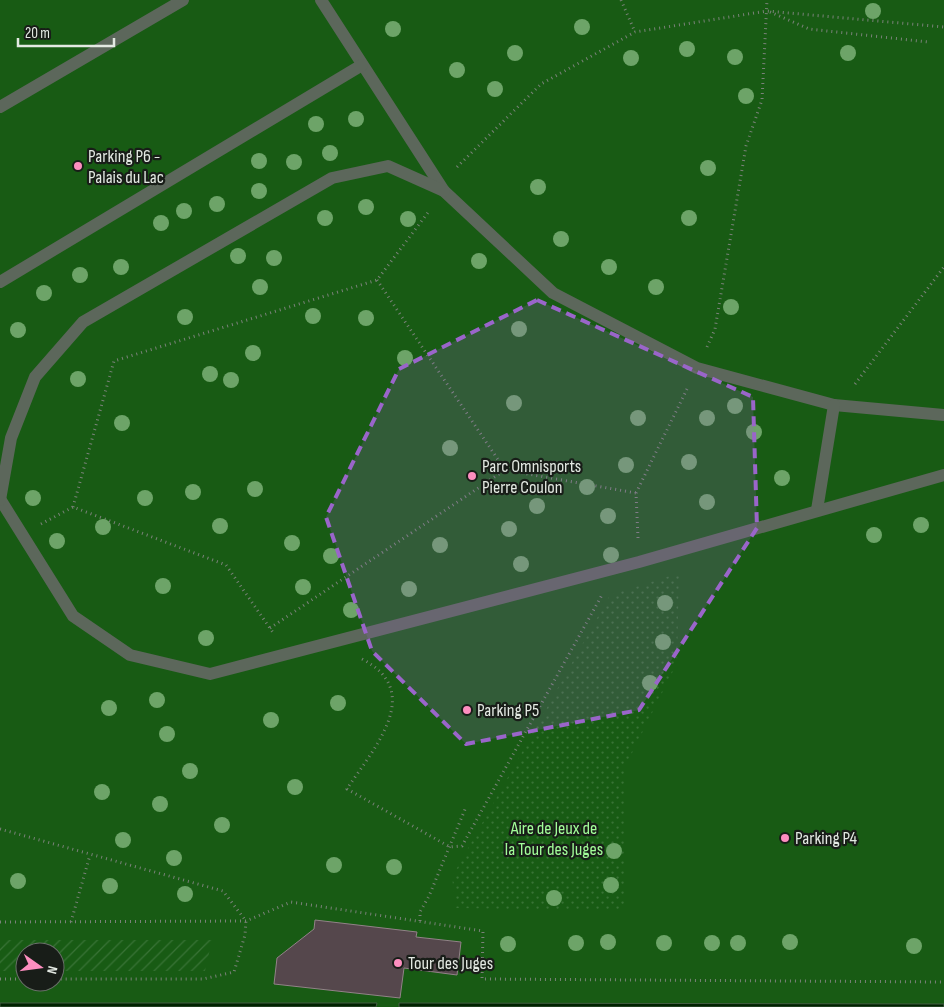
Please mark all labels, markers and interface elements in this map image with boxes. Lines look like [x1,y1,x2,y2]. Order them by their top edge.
scale bar [18,15,114,47]
text: 20 m [25,24,50,43]
place label: Parking P6 - Palais du Lac [88,146,164,188]
marker: Parking P6 - Palais du Lac [72,160,84,172]
place label: Parc Omnisports Pierre Coulon [482,456,581,498]
marker: Parc Omnisports Pierre Coulon [466,470,478,482]
place label: Parking P5 [477,700,539,721]
marker: Parking P5 [461,704,473,716]
park label: Aire de Jeux de la Tour des Juges [505,818,603,860]
place label: Parking P4 [795,828,858,849]
marker: Parking P4 [779,832,791,844]
north arrow [15,942,65,992]
place label: Tour des Juges [408,953,493,974]
marker: Tour des Juges [392,957,404,969]
text: N [43,964,61,976]

